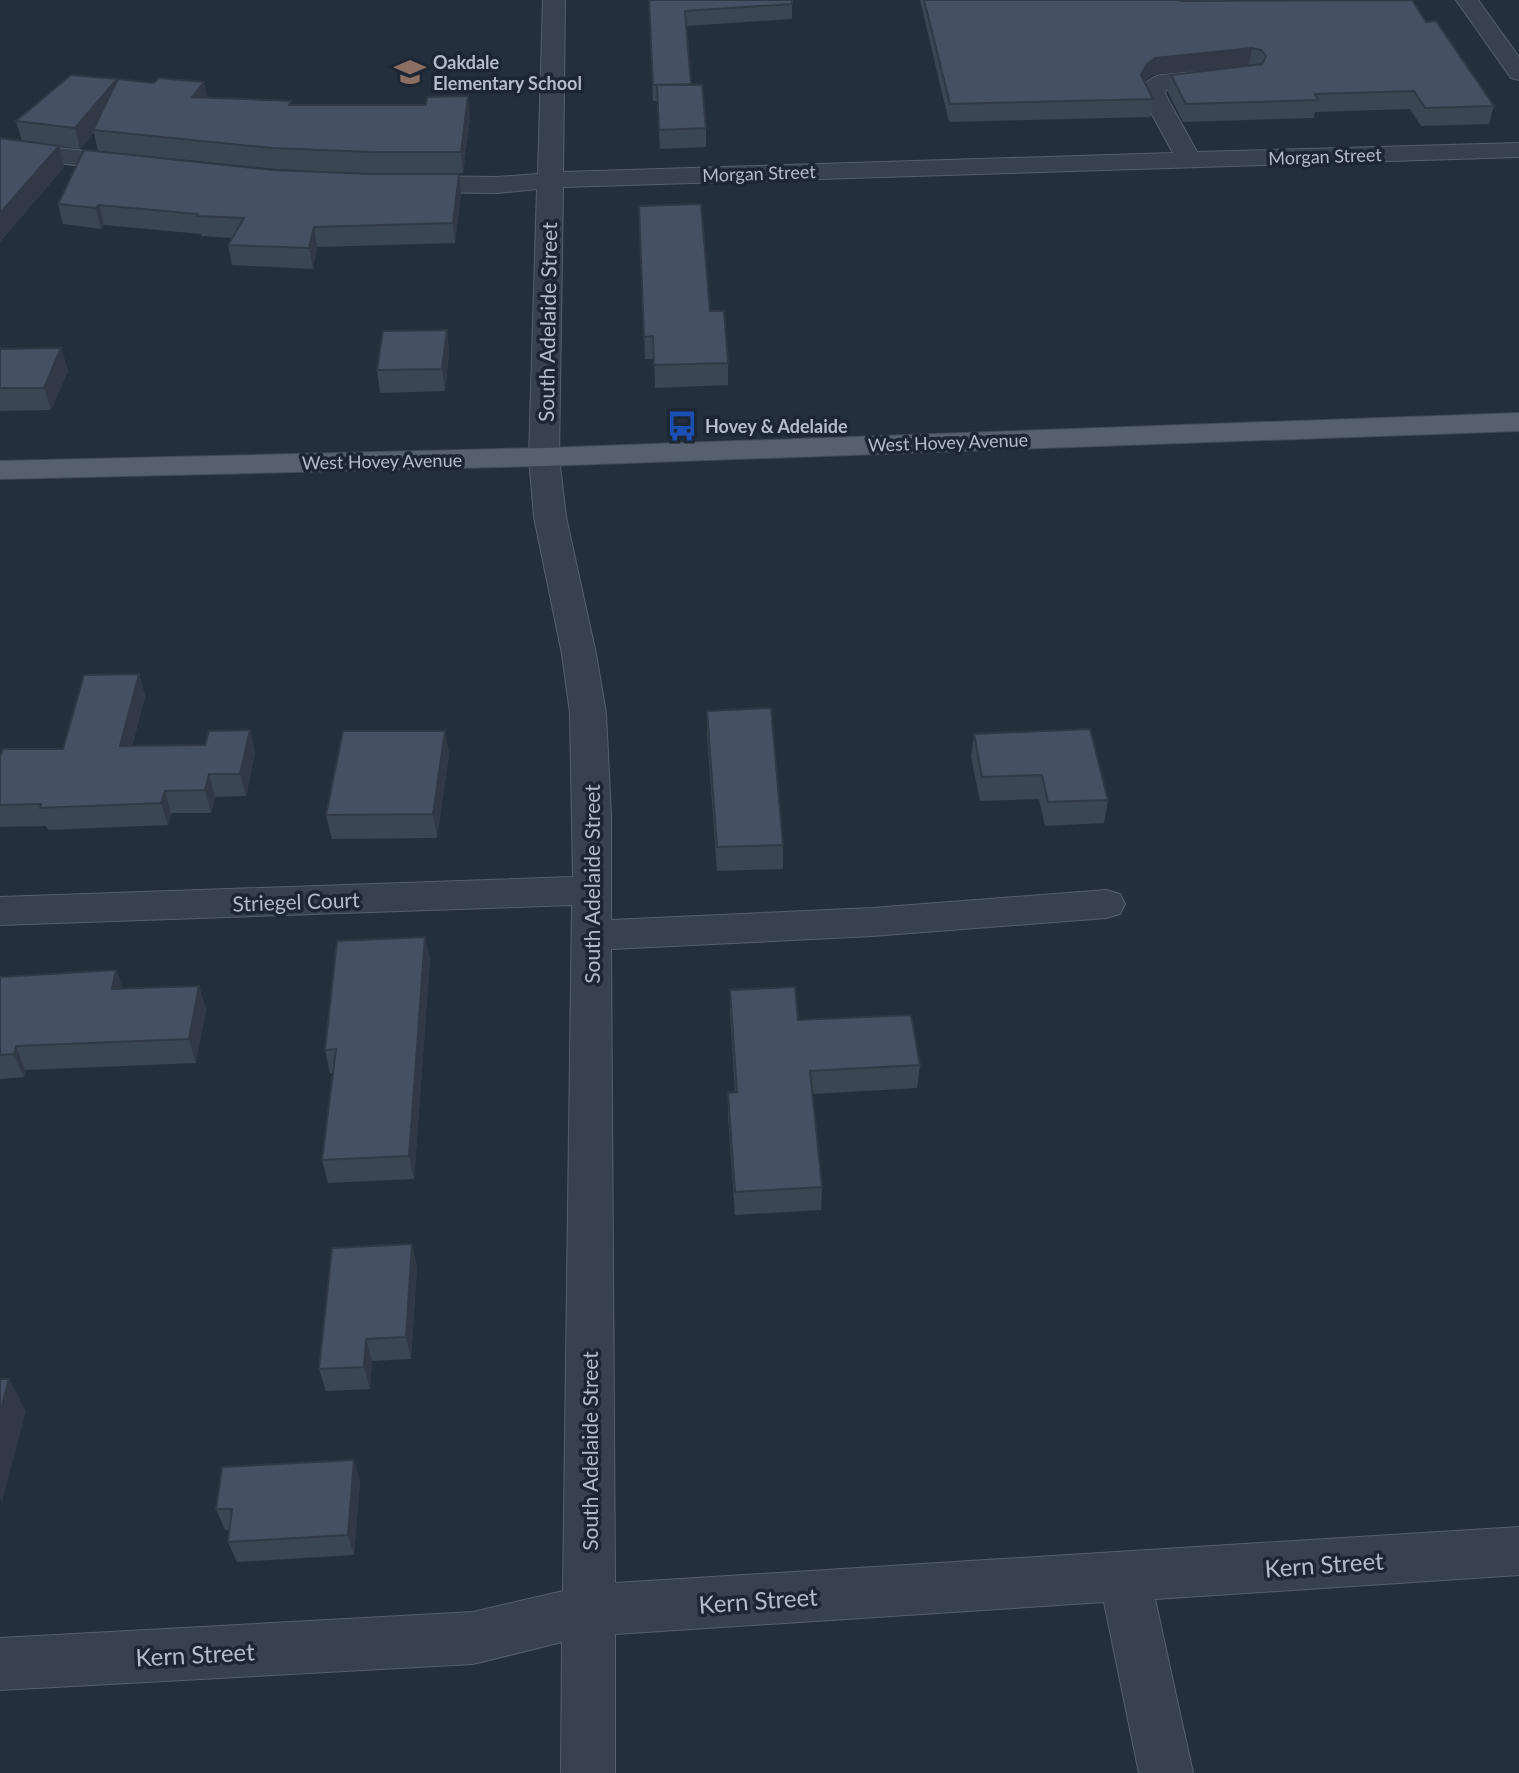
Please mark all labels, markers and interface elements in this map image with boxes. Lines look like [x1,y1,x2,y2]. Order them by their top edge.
place label: Oakdale Elementary School [433,51,582,94]
school or university icon: Oakdale Elementary School [393,55,427,89]
street label: Morgan Street [1268,143,1383,169]
street label: Morgan Street [702,160,817,186]
street label: South Adelaide Street [533,222,561,422]
bus stop icon: Hovey & Adelaide [665,409,699,443]
place label: Hovey & Adelaide [705,415,848,437]
street label: West Hovey Avenue [868,428,1028,456]
street label: West Hovey Avenue [302,449,462,473]
street label: South Adelaide Street [579,784,604,984]
street label: Striegel Court [232,886,360,916]
street label: South Adelaide Street [577,1351,602,1551]
street label: Kern Street [1264,1545,1385,1583]
street label: Kern Street [698,1581,819,1619]
street label: Kern Street [135,1636,256,1672]

